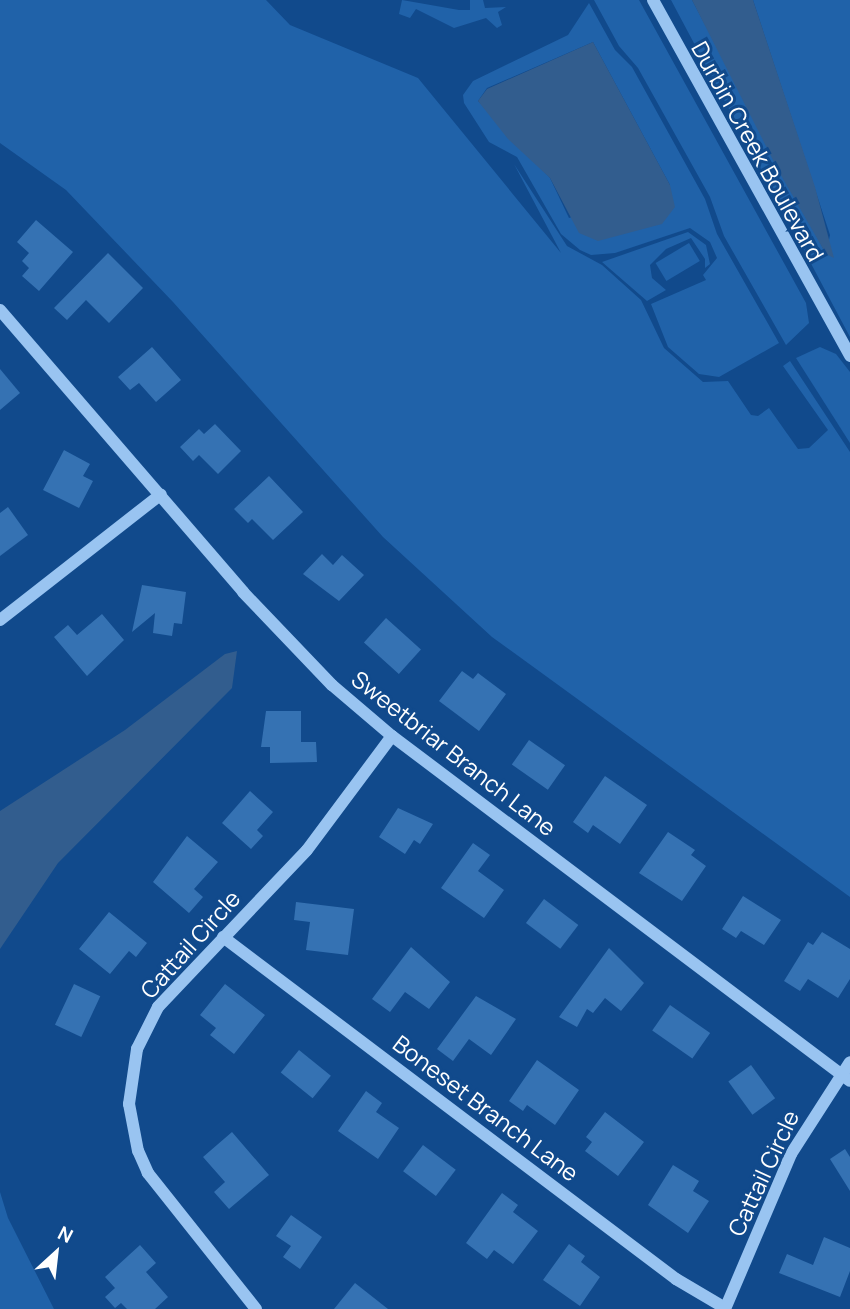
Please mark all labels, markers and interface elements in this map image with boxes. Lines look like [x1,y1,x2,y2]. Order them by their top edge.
street label: Durbin Creek Boulevard [686,36,830,266]
street label: Sweetbriar Branch Lane [347,665,561,841]
street label: Cattail Circle [134,884,246,1004]
street label: Boneset Branch Lane [388,1029,584,1187]
street label: Cattail Circle [722,1106,804,1240]
north arrow [21,1218,91,1288]
text: N [54,1220,78,1249]

